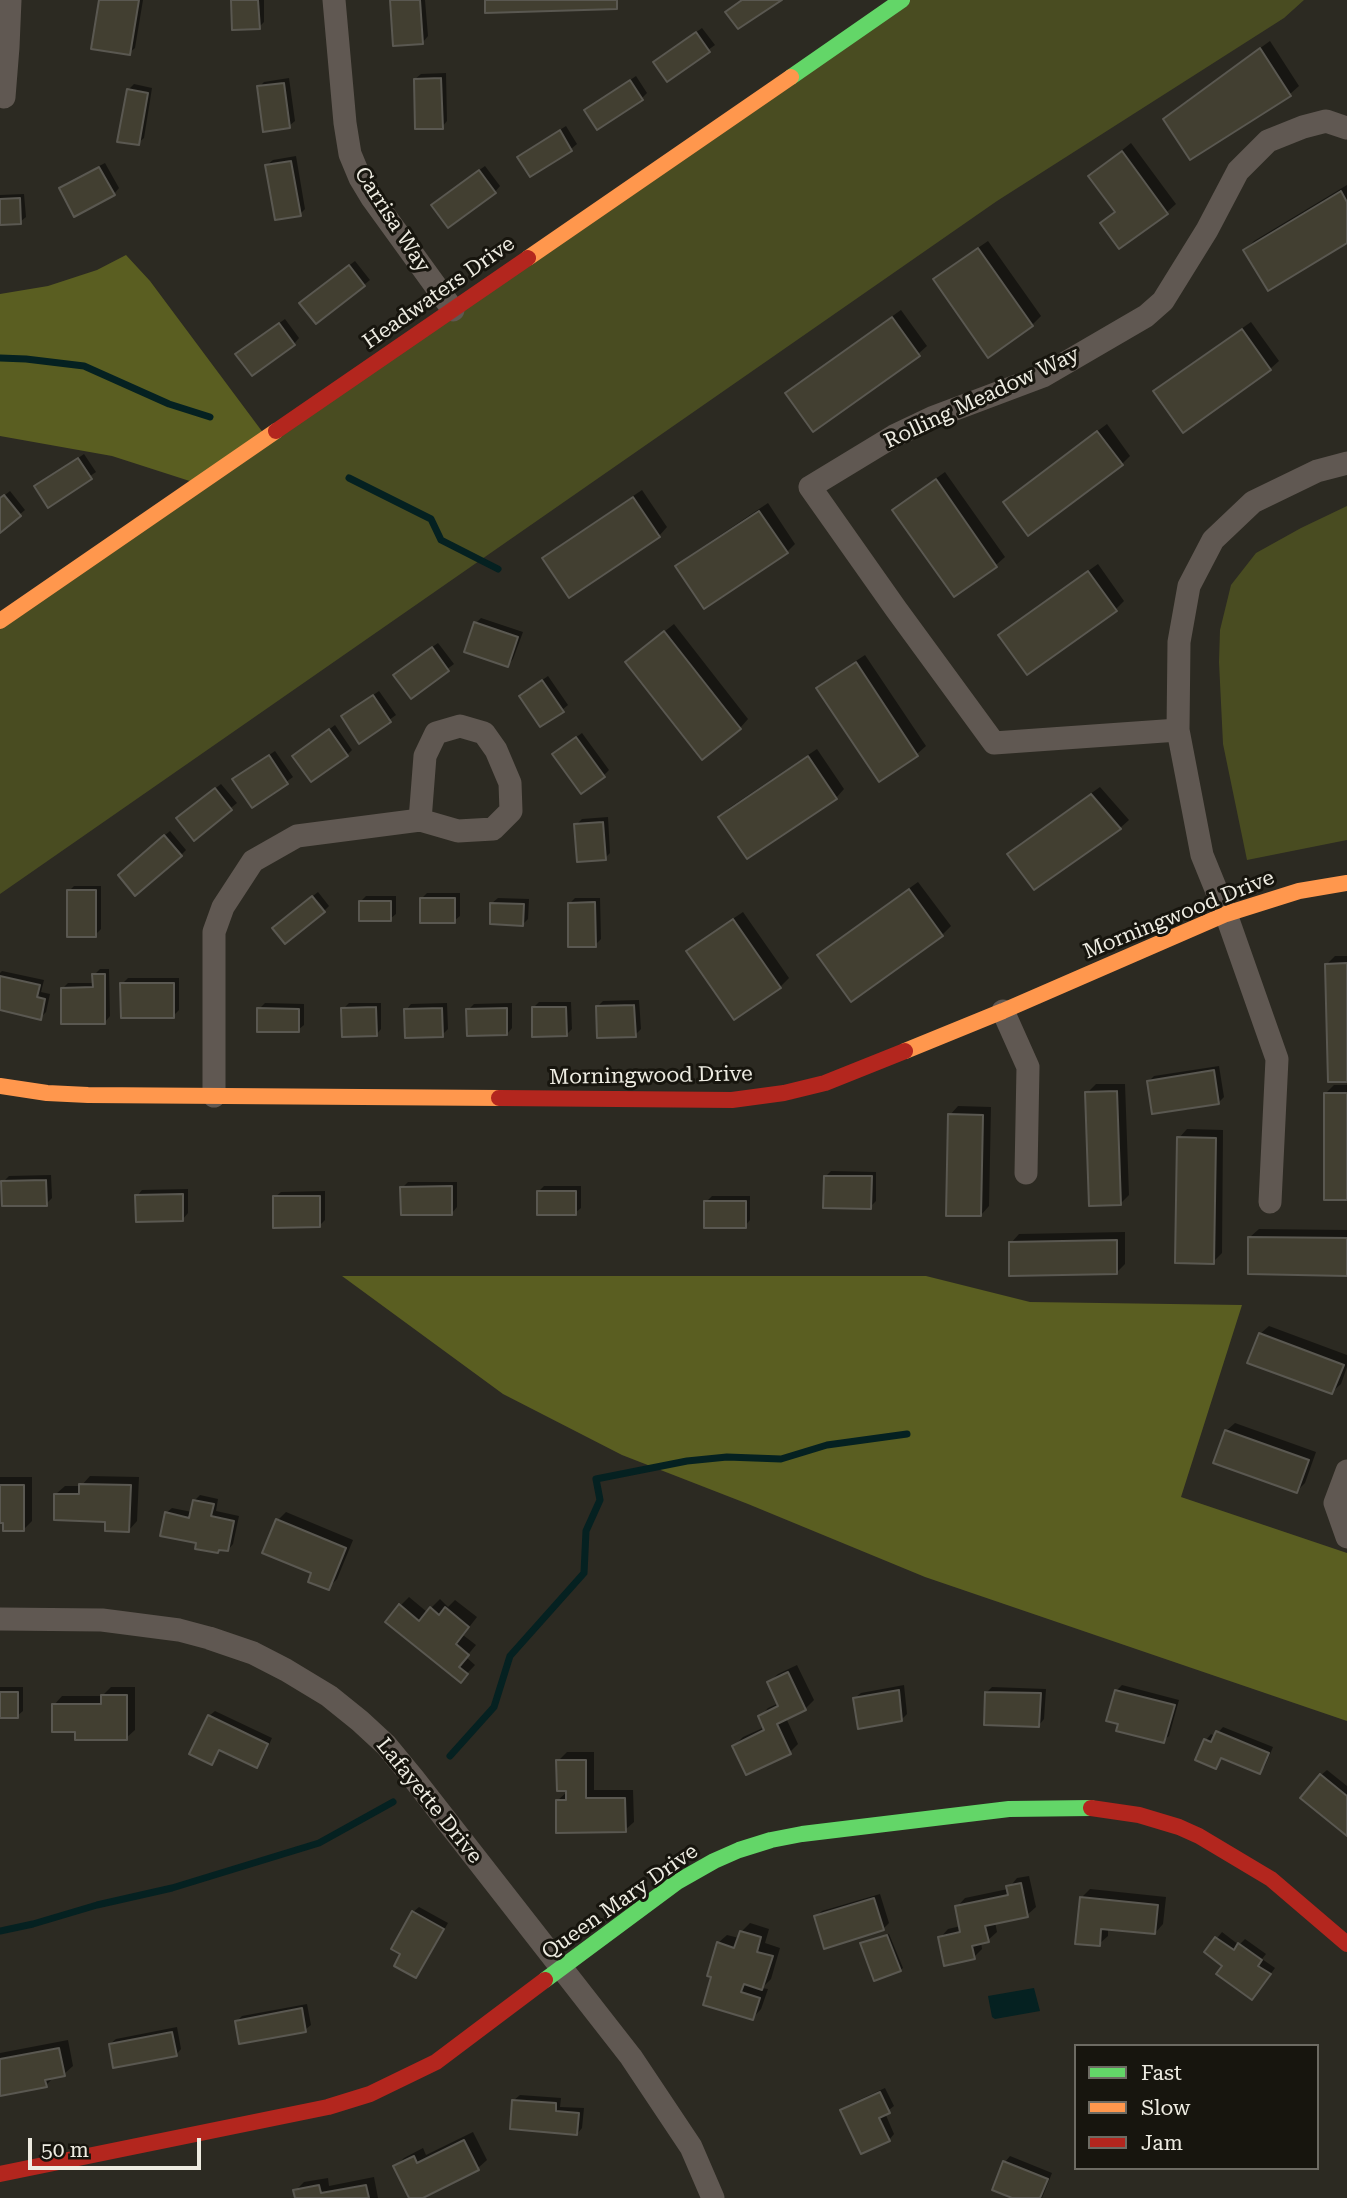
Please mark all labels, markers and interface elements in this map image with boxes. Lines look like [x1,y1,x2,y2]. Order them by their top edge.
street label: Carrisa Way [349,162,435,278]
street label: Headwaters Drive [358,231,520,355]
street label: Rolling Meadow Way [880,342,1084,454]
street label: Morningwood Drive [1080,865,1278,965]
street label: Morningwood Drive [549,1062,753,1090]
street label: Lafayette Drive [371,1733,487,1869]
street label: Queen Mary Drive [537,1839,703,1965]
legend [1074,2044,1319,2170]
text: Fast [1141,2061,1182,2085]
text: Slow [1141,2096,1190,2120]
scale bar [32,2124,205,2168]
text: Jam [1141,2131,1183,2155]
text: 50 m [41,2138,89,2162]

